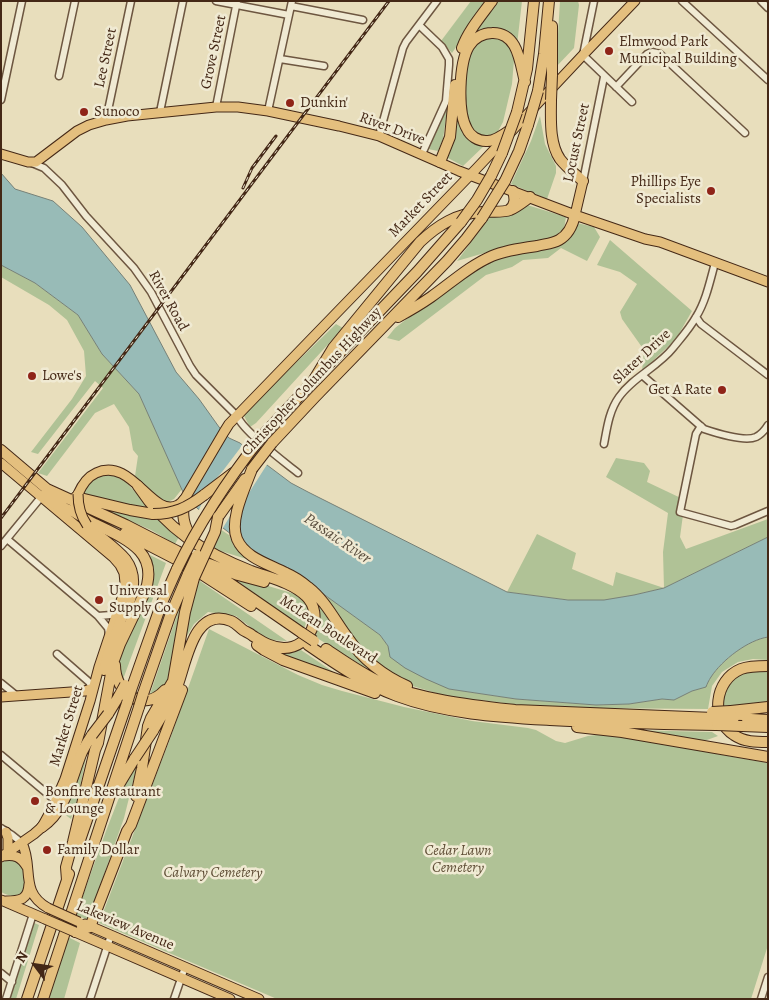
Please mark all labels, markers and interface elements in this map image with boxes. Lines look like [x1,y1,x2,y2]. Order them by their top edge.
street label: Grove Street [197,13,231,91]
street label: Lee Street [91,26,121,90]
place label: Elmwood Park Municipal Building [619,33,737,68]
marker: Elmwood Park Municipal Building [603,45,615,57]
place label: Dunkin' [300,94,348,112]
marker: Dunkin' [284,97,296,109]
street label: Locust Street [560,102,594,184]
place label: Sunoco [94,103,139,121]
marker: Sunoco [78,106,90,118]
street label: River Drive [357,109,427,149]
street label: Market Street [385,169,457,241]
place label: Phillips Eye Specialists [630,173,701,208]
marker: Phillips Eye Specialists [705,185,717,197]
street label: River Road [144,268,192,334]
street label: Christopher Columbus Highway [238,304,386,460]
street label: Slater Drive [609,326,675,388]
place label: Lowe's [42,367,82,385]
marker: Lowe's [26,370,38,382]
place label: Get A Rate [648,381,712,399]
marker: Get A Rate [716,384,728,396]
water label: Passaic River [300,510,374,568]
place label: Universal Supply Co. [109,582,175,617]
street label: McLean Boulevard [276,592,380,668]
marker: Universal Supply Co. [93,594,105,606]
street label: Market Street [46,683,88,769]
place label: Bonfire Restaurant & Lounge [45,783,161,818]
marker: Bonfire Restaurant & Lounge [29,795,41,807]
place label: Family Dollar [57,841,139,859]
park label: Cedar Lawn Cemetery [425,842,491,877]
marker: Family Dollar [41,844,53,856]
park label: Calvary Cemetery [164,864,262,882]
street label: Lakeview Avenue [73,897,177,955]
north arrow [10,940,60,990]
text: N [11,948,32,966]

